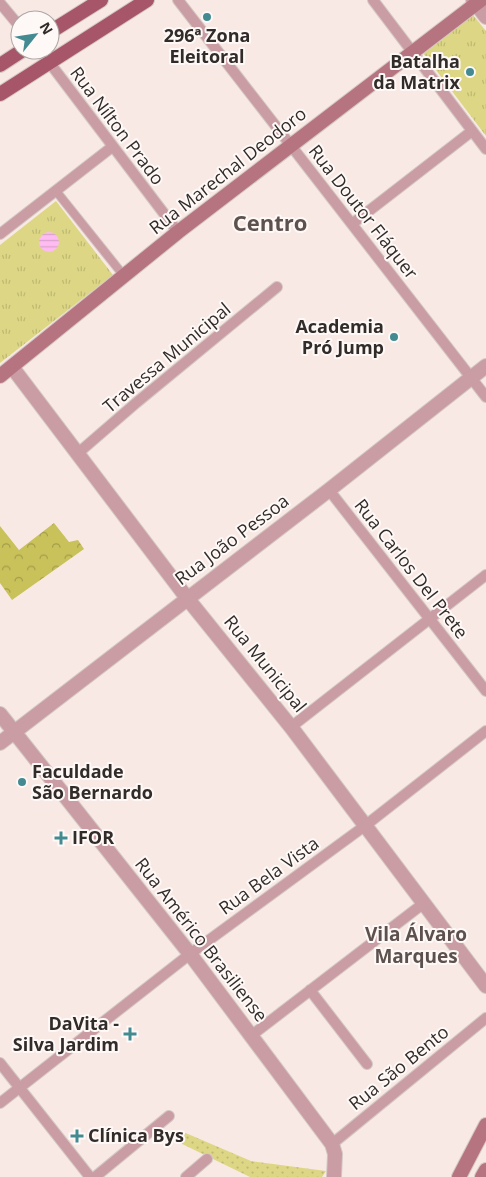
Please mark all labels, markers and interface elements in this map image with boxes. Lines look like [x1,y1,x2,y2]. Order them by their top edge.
north arrow [10,10,60,60]
marker: 296ª Zona Eleitoral [201,11,213,23]
text: N [36,19,58,38]
place label: 296ª Zona Eleitoral [164,23,250,68]
place label: Batalha da Matrix [373,49,461,94]
street label: Rua Nílton Prado [65,61,170,190]
marker: Batalha da Matrix [464,66,476,78]
street label: Rua Marechal Deodoro [144,101,311,239]
street label: Rua Doutor Fláquer [304,139,424,284]
district label: Centro [233,207,307,237]
street label: Travessa Municipal [97,297,235,418]
place label: Academia Pró Jump [295,314,384,359]
marker: Academia Pró Jump [388,331,400,343]
street label: Rua João Pessoa [170,488,293,590]
street label: Rua Carlos Del Prete [350,493,474,643]
street label: Rua Municipal [219,610,312,717]
place label: Faculdade São Bernardo [32,759,153,804]
marker: Faculdade São Bernardo [16,776,28,788]
place label: IFOR [72,825,114,849]
marker: IFOR [54,831,68,845]
street label: Rua Bela Vista [214,831,323,920]
street label: Rua Américo Brasiliense [130,852,273,1026]
district label: Vila Álvaro Marques [365,921,467,969]
place label: DaVita - Silva Jardim [13,1011,119,1056]
street label: Rua São Bento [343,1019,453,1115]
marker: DaVita - Silva Jardim [123,1027,137,1041]
place label: Clínica Bys [88,1123,184,1147]
marker: Clínica Bys [70,1129,84,1143]

